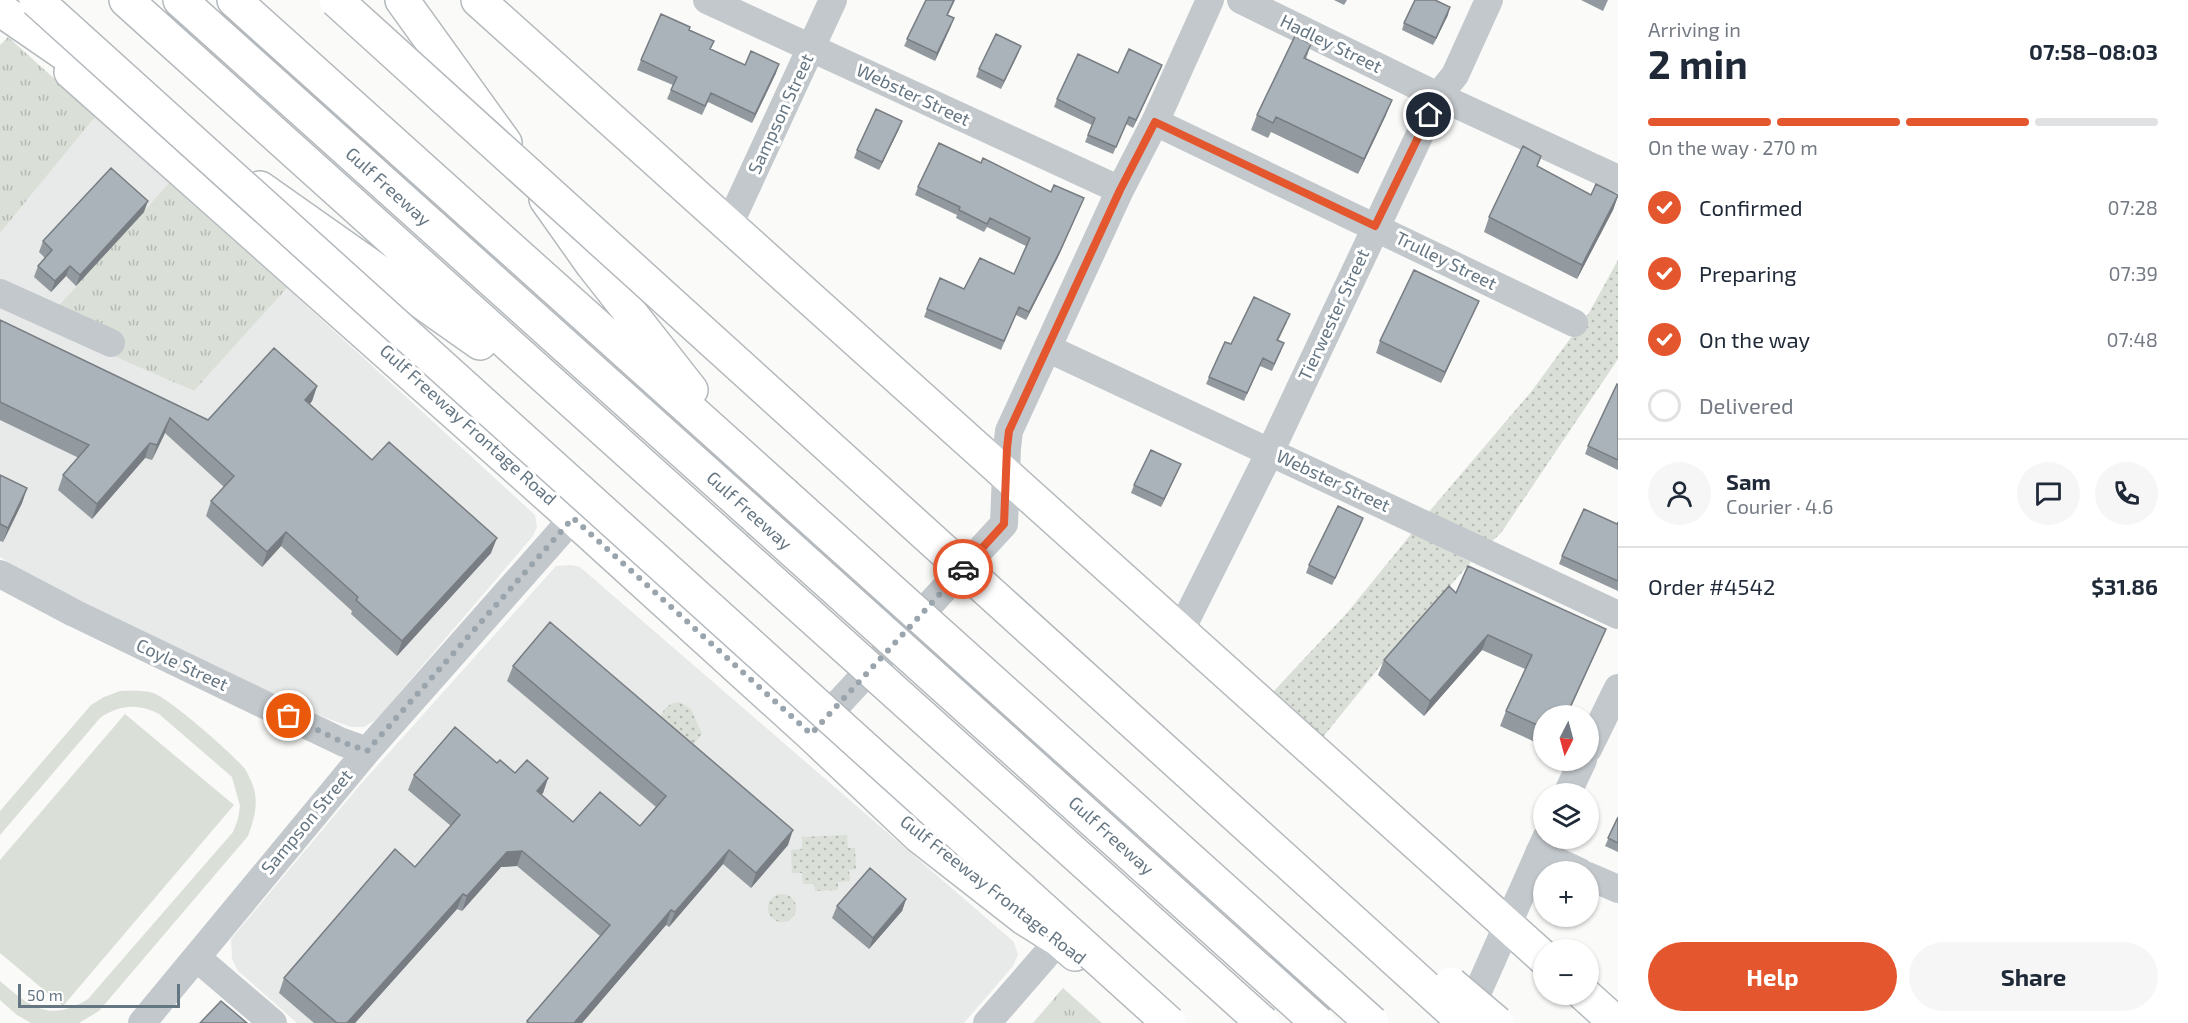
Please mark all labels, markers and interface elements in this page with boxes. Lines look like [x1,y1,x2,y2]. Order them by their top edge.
street label: Hadley Street [1277,9,1386,77]
text: Arriving in [1648,17,1741,41]
text: 07:58–08:03 [2029,38,2158,64]
text: 2 min [1648,40,1748,87]
street label: Sampson Street [743,50,818,177]
street label: Webster Street [853,58,974,130]
pin [1403,89,1454,140]
icon: home [1412,98,1445,131]
text: On the way · 270 m [1648,135,1818,159]
street label: Gulf Freeway [341,142,436,231]
icon: check [1648,191,1681,224]
text: Confirmed [1699,194,1803,220]
text: 07:28 [2108,195,2158,219]
street label: Trulley Street [1392,226,1501,294]
street label: Tierwester Street [1293,245,1373,384]
icon: check [1648,257,1681,290]
text: Preparing [1699,260,1797,286]
text: 07:39 [2108,261,2158,285]
icon: check [1648,323,1681,356]
text: On the way [1699,326,1810,352]
text: 07:48 [2107,327,2158,351]
street label: Gulf Freeway Frontage Road [376,339,561,509]
text: Delivered [1699,392,1794,418]
street label: Webster Street [1273,444,1394,516]
button: person [1648,462,1711,525]
button: chat [2017,462,2080,525]
button: phone [2095,462,2158,525]
street label: Gulf Freeway [702,466,797,555]
text: Sam [1726,468,1771,494]
text: Courier · 4.6 [1726,494,1833,518]
courier [933,539,993,599]
icon: car [947,553,980,586]
text: Order #4542 [1648,573,1775,599]
text: $31.86 [2091,573,2158,599]
street label: Coyle Street [133,633,232,695]
pin [263,690,314,741]
icon: bag [272,699,305,732]
north arrow [1533,705,1599,771]
map controls [1533,705,1599,1005]
street label: Sampson Street [256,764,357,878]
button: layers [1533,783,1599,849]
street label: Gulf Freeway [1064,791,1159,880]
street label: Gulf Freeway Frontage Road [896,810,1091,969]
button: + [1533,861,1599,927]
button: − [1533,939,1599,1005]
button: Help [1648,942,1897,1011]
button: Share [1909,942,2158,1011]
scale bar [18,981,180,1008]
text: 50 m [27,985,63,1004]

